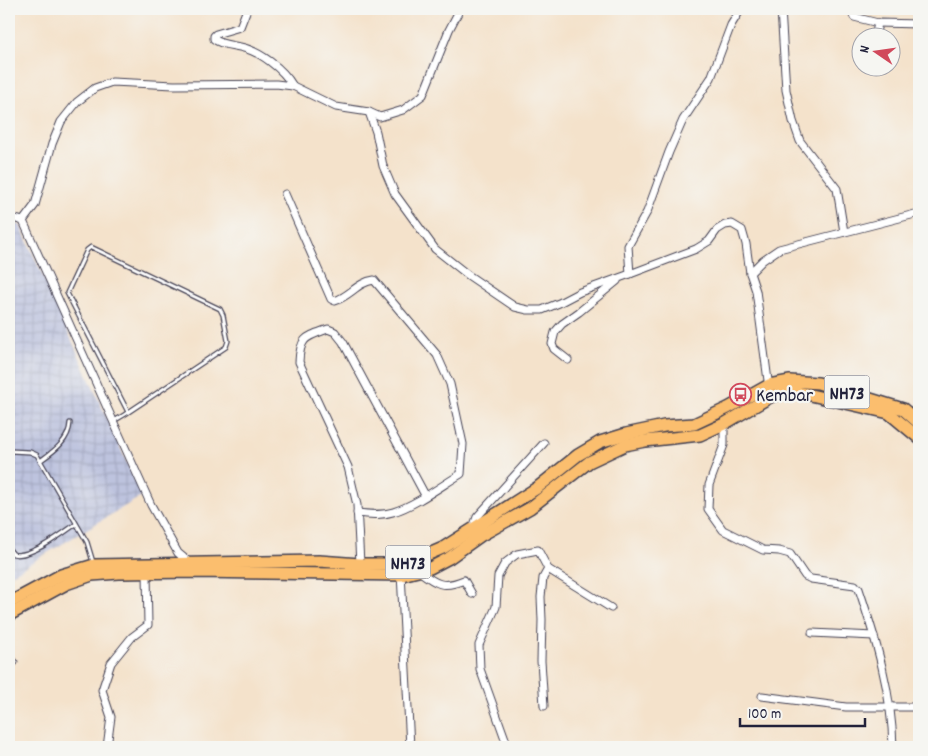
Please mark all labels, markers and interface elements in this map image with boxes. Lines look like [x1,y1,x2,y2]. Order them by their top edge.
north arrow [850,28,900,78]
text: N [855,44,876,55]
road number: NH73 [824,376,870,408]
bus stop icon: Kembar [728,382,752,406]
place label: Kembar [756,383,814,411]
road number: NH73 [386,546,430,578]
scale bar [740,696,866,728]
text: 100 m [748,704,781,726]

